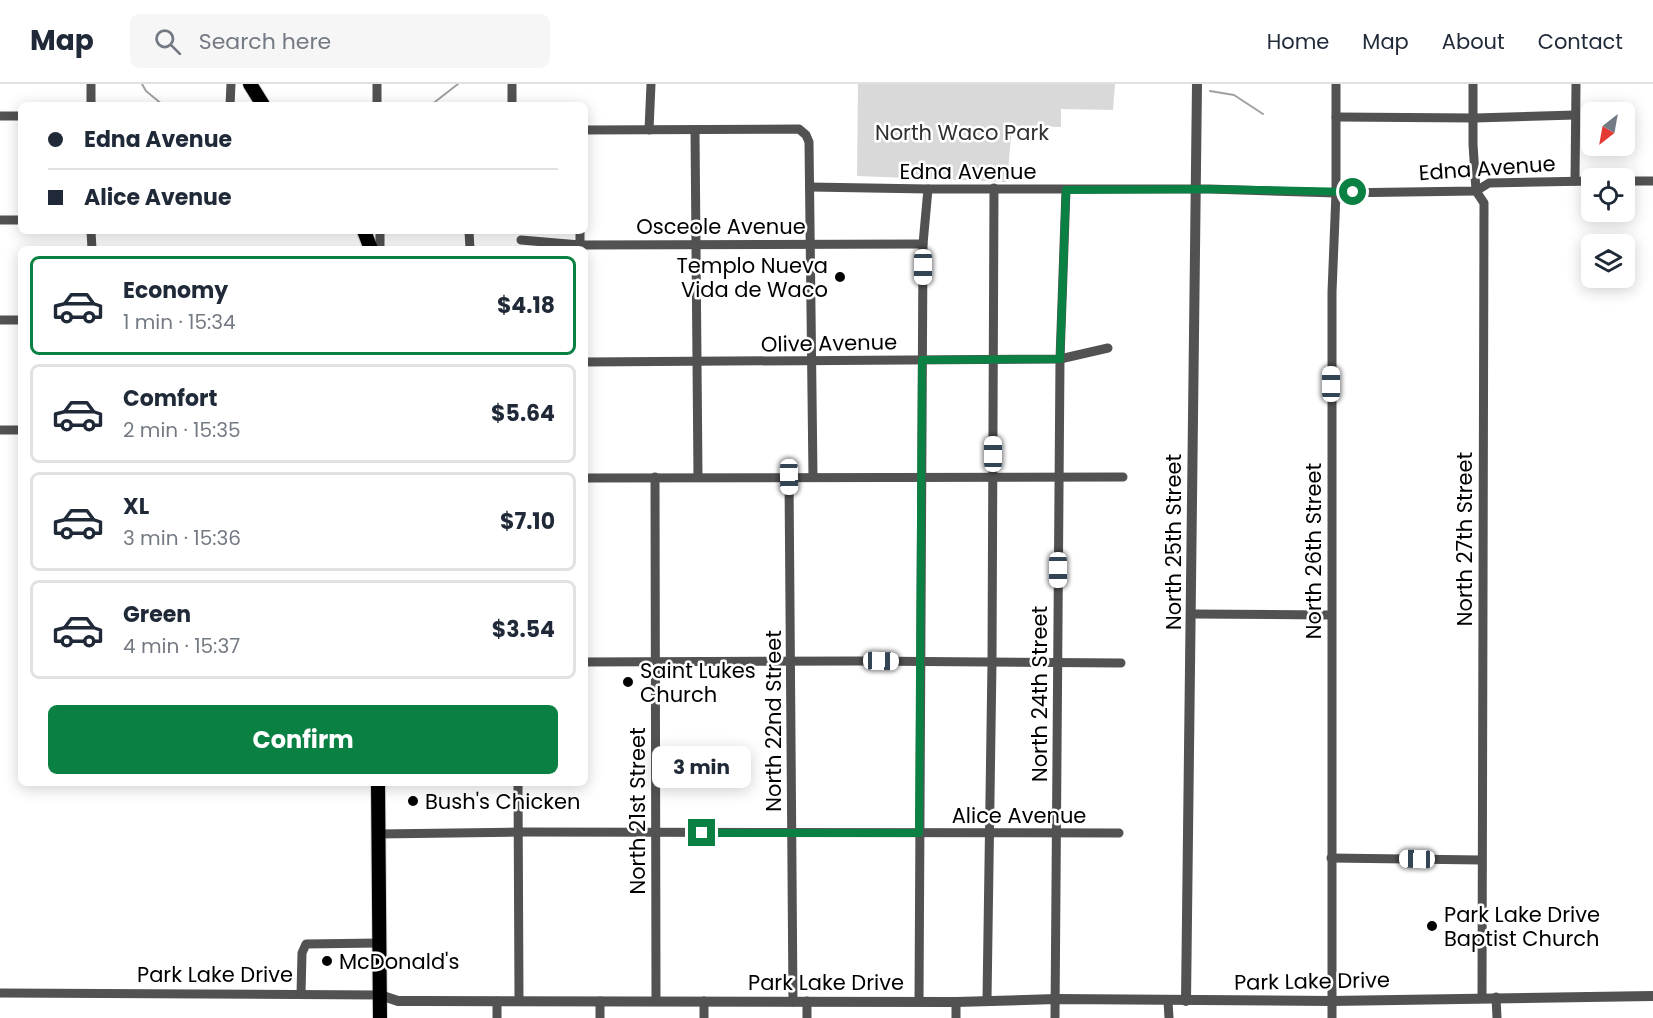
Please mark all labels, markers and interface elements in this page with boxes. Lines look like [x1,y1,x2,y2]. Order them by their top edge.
search box [130,14,550,68]
text: Map [30,21,94,60]
icon: search [151,25,184,58]
text: Search here [199,26,331,57]
text: Home [1267,27,1329,56]
text: Map [1362,27,1409,56]
text: About [1442,27,1505,56]
text: Contact [1538,27,1623,56]
north arrow [1581,102,1635,156]
map controls [1581,102,1635,288]
park label: North Waco Park [875,118,1049,147]
text: Edna Avenue [84,124,232,155]
street label: Edna Avenue [1418,149,1556,187]
street label: Edna Avenue [899,157,1037,186]
button: locate [1581,168,1635,222]
route start [1339,178,1366,205]
text: Alice Avenue [84,182,231,213]
street label: Osceole Avenue [636,212,806,241]
button: layers [1581,234,1635,288]
car [914,249,932,285]
place label: Templo Nueva Vida de Waco [676,251,828,304]
marker: Templo Nueva Vida de Waco [833,270,847,284]
text: Economy [123,275,228,306]
icon: car [51,279,105,333]
text: $4.18 [497,290,555,321]
text: 1 min · 15:34 [123,308,236,336]
street label: Olive Avenue [761,327,897,359]
car [1322,366,1340,402]
text: Comfort [123,383,217,414]
icon: car [51,387,105,441]
text: $5.64 [491,398,555,429]
text: 2 min · 15:35 [123,416,241,444]
car [984,436,1002,472]
street label: North 27th Street [1450,452,1479,626]
street label: North 25th Street [1159,454,1188,630]
car [780,459,798,495]
street label: North 26th Street [1299,463,1328,639]
text: XL [123,491,149,522]
icon: car [51,495,105,549]
text: $7.10 [500,506,555,537]
text: 3 min · 15:36 [123,524,241,552]
car [1049,552,1067,588]
text: Green [123,599,191,630]
icon: car [51,603,105,657]
street label: North 24th Street [1025,606,1054,782]
text: $3.54 [492,614,555,645]
street label: North 22nd Street [759,630,788,812]
text: 4 min · 15:37 [123,632,240,660]
car [863,652,899,670]
place label: Saint Lukes Church [640,656,756,709]
marker: Saint Lukes Church [621,675,635,689]
button: Confirm [48,705,558,774]
street label: North 21st Street [623,727,652,895]
callout: 3 min [652,746,752,788]
text: 3 min [673,753,730,781]
place label: Bush's Chicken [425,787,580,816]
marker: Bush's Chicken [406,794,420,808]
street label: Alice Avenue [952,801,1086,830]
route end [688,819,715,846]
car [1399,850,1435,868]
place label: Park Lake Drive Baptist Church [1444,900,1600,953]
marker: Park Lake Drive Baptist Church [1425,919,1439,933]
place label: McDonald's [339,947,459,976]
marker: McDonald's [320,954,334,968]
street label: Park Lake Drive [137,960,293,989]
street label: Park Lake Drive [1234,965,1390,997]
street label: Park Lake Drive [748,968,904,997]

